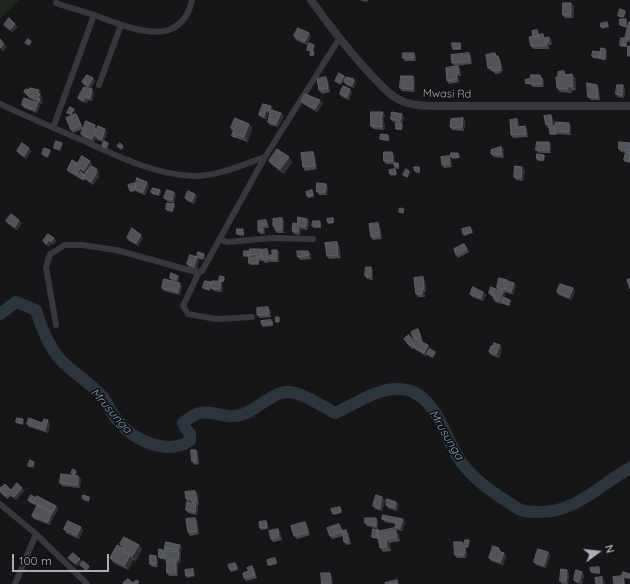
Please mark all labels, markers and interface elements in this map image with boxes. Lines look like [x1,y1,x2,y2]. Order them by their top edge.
street label: Mwasi Rd [423,87,471,101]
water label: Mrusunga [87,385,135,437]
water label: Mrusunga [426,408,466,462]
north arrow [578,532,618,572]
text: N [602,543,617,555]
scale bar [14,546,111,572]
text: 100 m [19,553,52,568]

